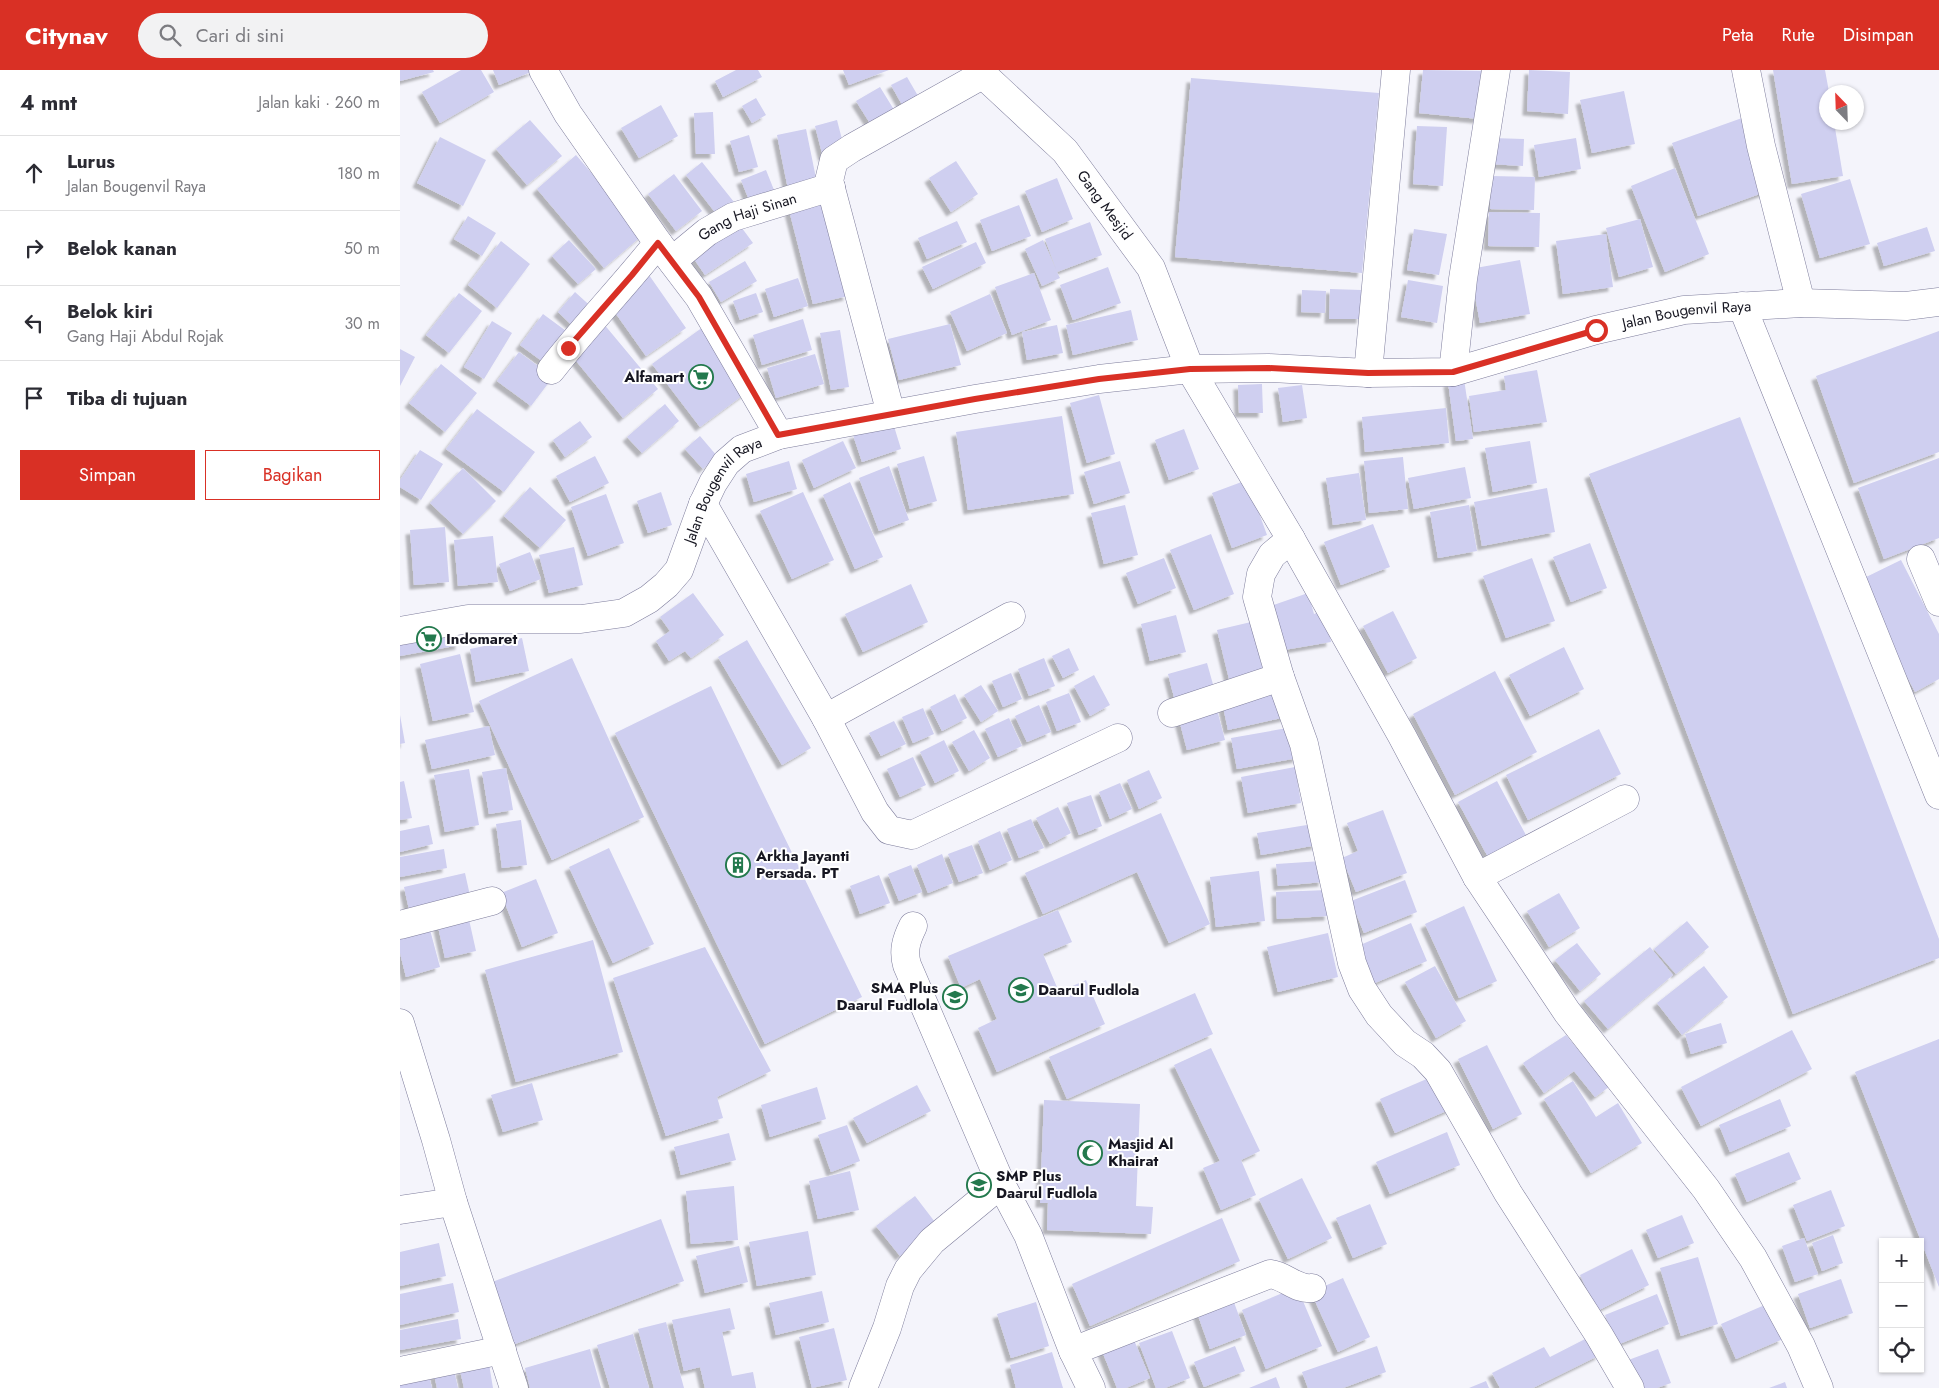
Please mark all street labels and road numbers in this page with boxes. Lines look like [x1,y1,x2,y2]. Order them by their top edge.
street label: Gang Mesjid [1072,166,1138,245]
street label: Gang Haji Sinan [693,187,799,246]
street label: Jalan Bougenvil Raya [1618,295,1752,335]
street label: Jalan Bougenvil Raya [678,431,765,549]

